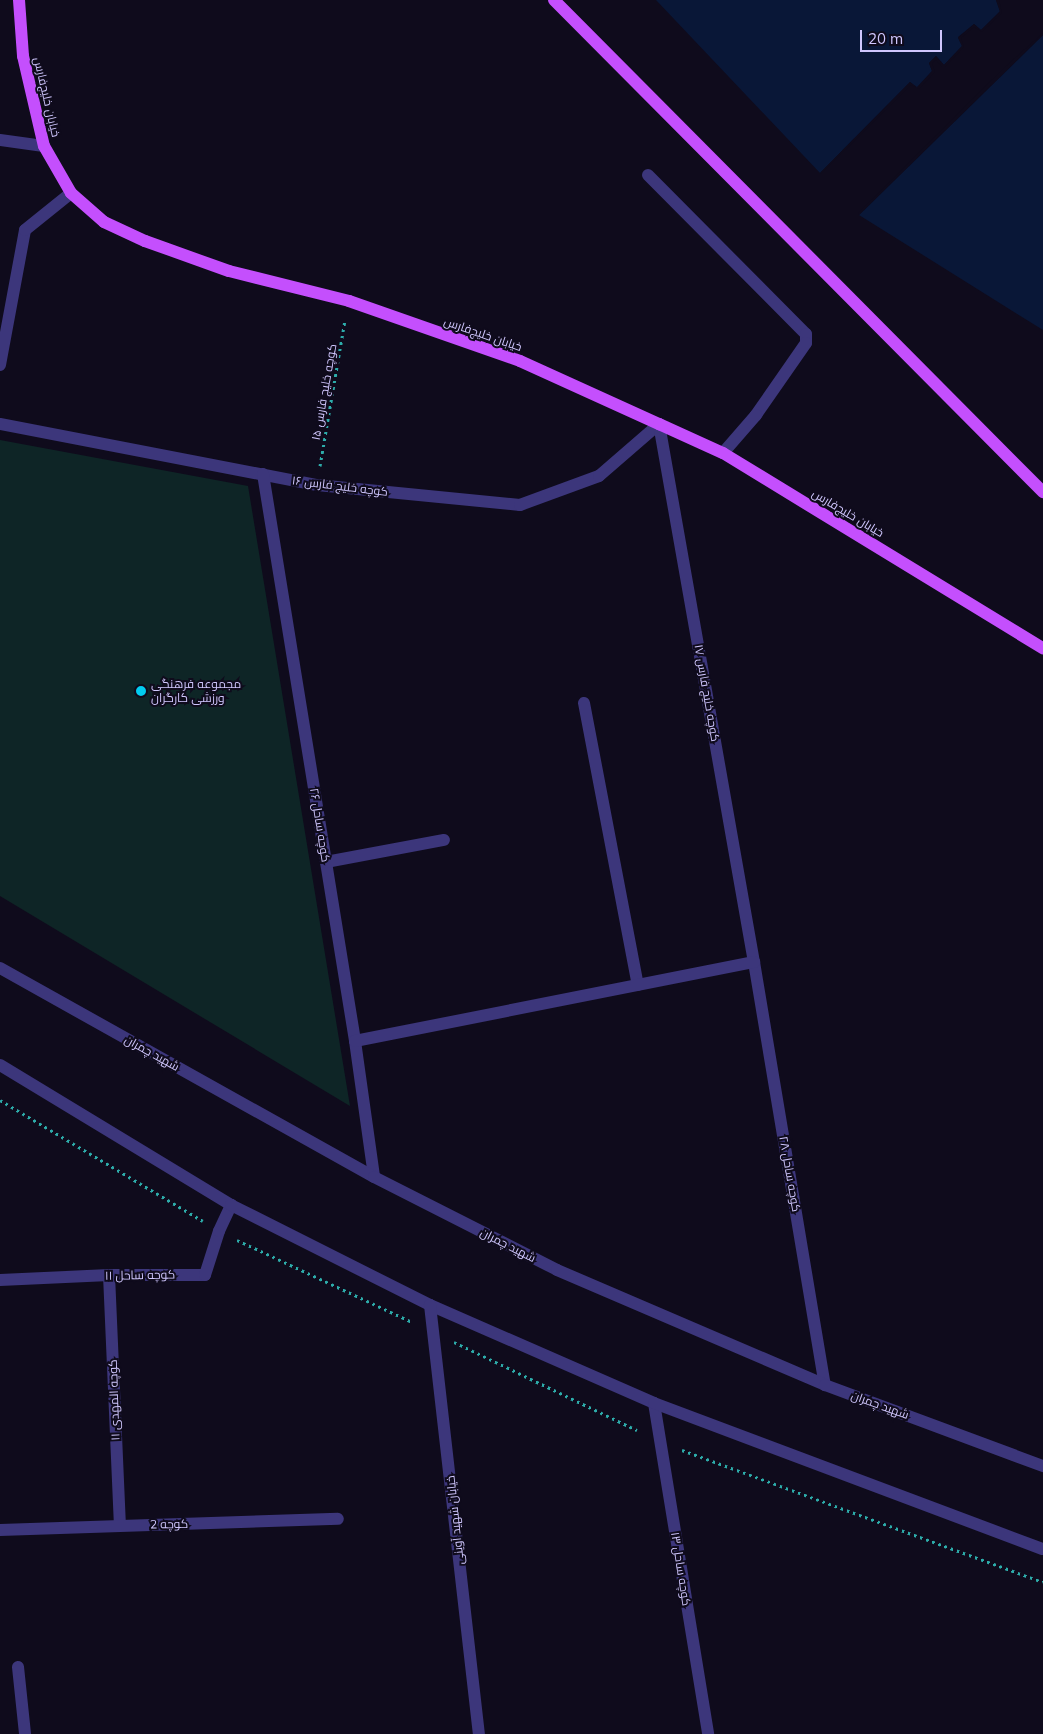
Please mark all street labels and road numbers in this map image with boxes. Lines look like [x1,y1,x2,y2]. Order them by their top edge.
street label: خیابان خلیج‌فارس [31,56,63,138]
street label: خیابان خلیج‌فارس [442,314,524,354]
street label: کوچه خلیج فارس ۱۵ [308,343,340,441]
street label: کوچه خلیج فارس ۱۶ [291,473,389,499]
street label: خیابان خلیج‌فارس [809,486,887,540]
street label: کوچه خلیج فارس ۱۷ [691,643,723,743]
street label: کوچه ساحل ۲۶ [307,787,333,863]
street label: شهید چمران [122,1032,182,1074]
street label: کوچه ساحل ۲۸ [776,1135,804,1213]
street label: شهید چمران [478,1225,538,1265]
street label: کوچه ساحل ۱۱ [105,1267,175,1283]
street label: کوچه المهدی ۱۱ [105,1359,123,1441]
street label: شهید چمران [849,1388,911,1422]
street label: خیابان شهید آوینی [443,1475,467,1565]
street label: کوچه 2 [150,1516,188,1532]
street label: کوچه ساحل ۱۳ [668,1531,694,1607]

